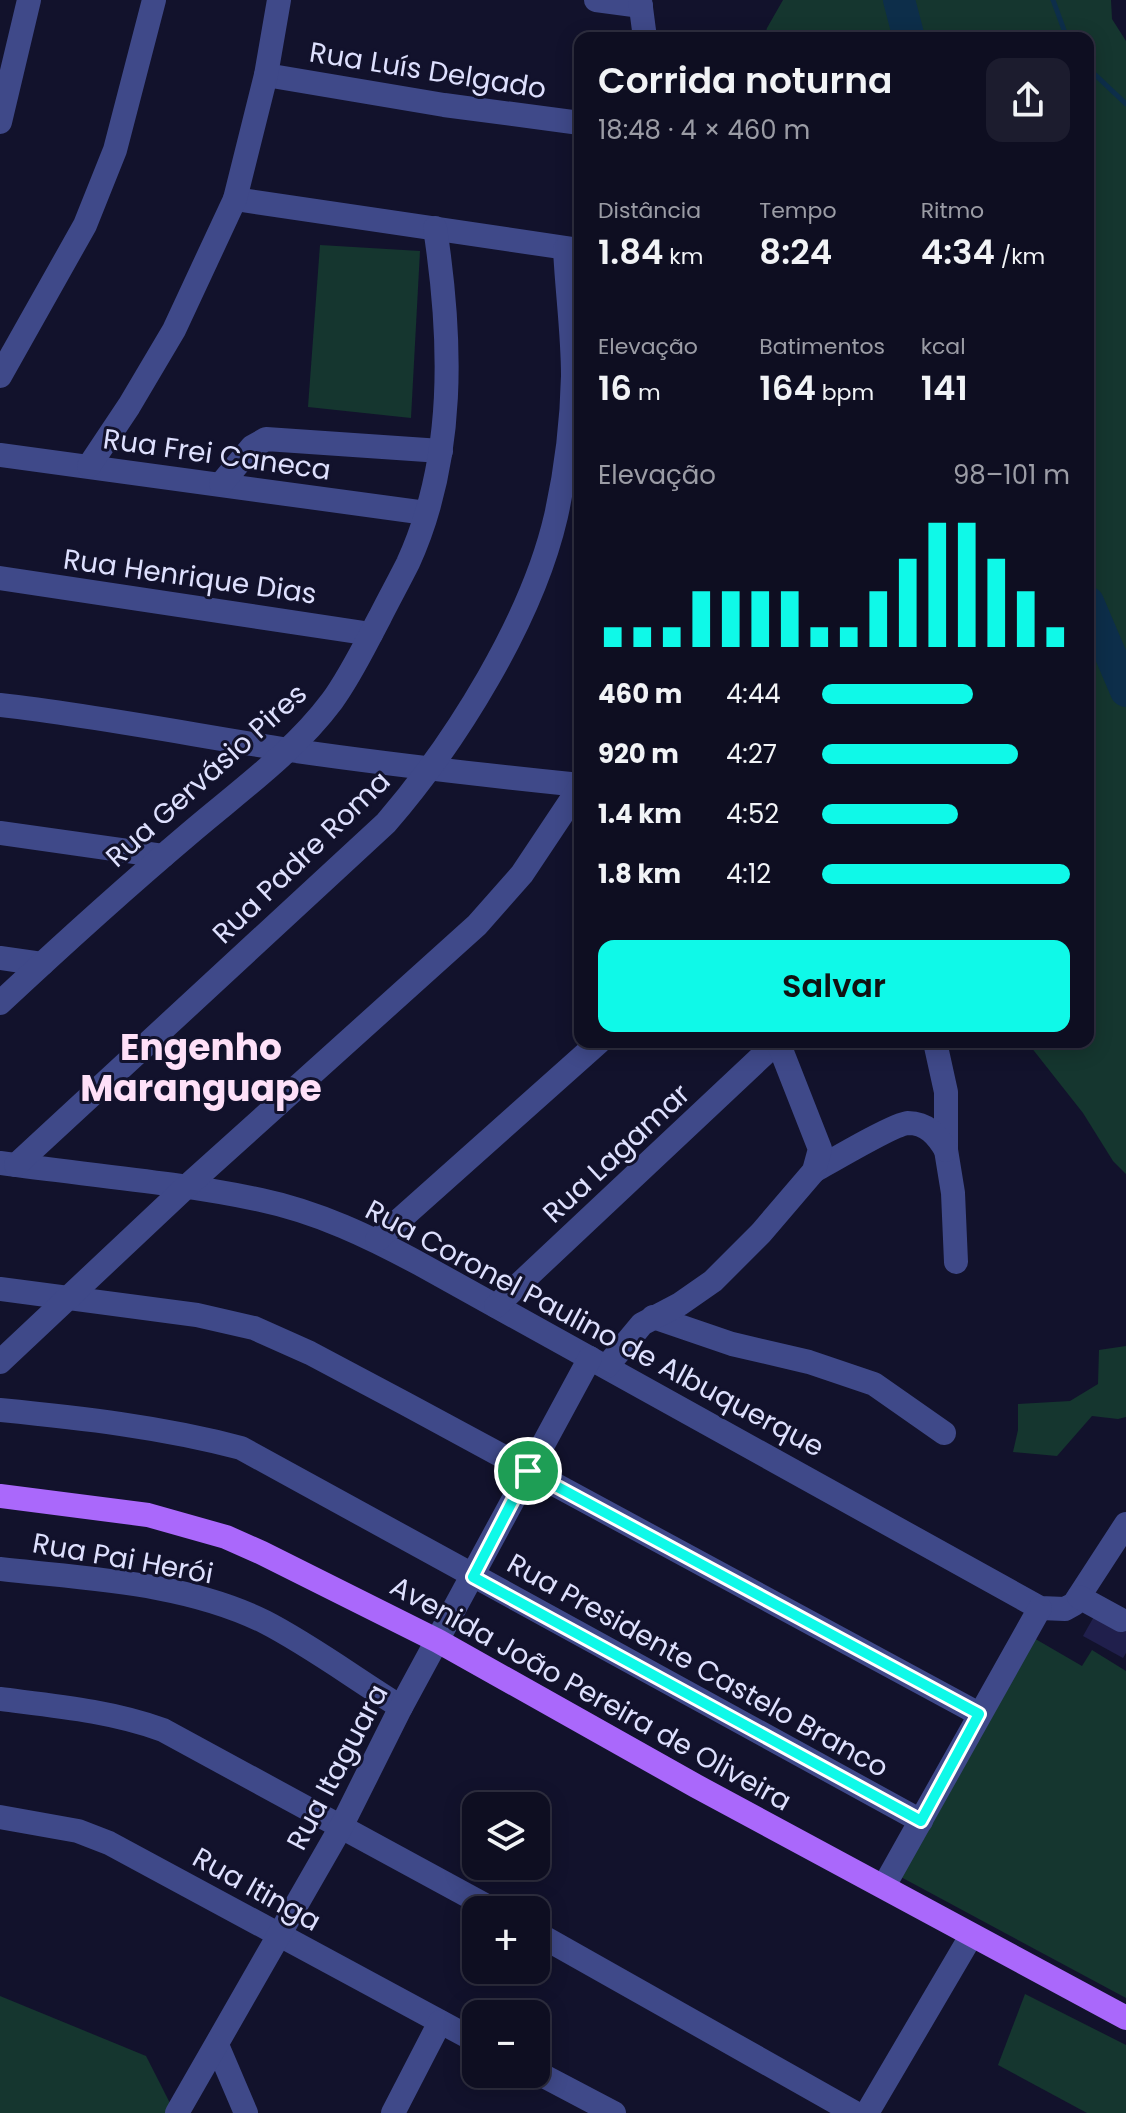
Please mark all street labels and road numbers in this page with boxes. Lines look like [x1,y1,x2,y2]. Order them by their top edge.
street label: Rua Luís Delgado [307,33,549,108]
street label: Rua Frei Caneca [101,419,333,490]
street label: Rua Henrique Dias [61,539,319,614]
street label: Rua Gervásio Pires [97,675,315,876]
street label: Rua Padre Roma [204,762,399,952]
street label: Rua Lagamar [534,1075,699,1232]
street label: Rua Coronel Paulino de Albuquerque [359,1191,831,1466]
street label: Rua Pai Herói [29,1523,216,1594]
street label: Rua Presidente Castelo Branco [500,1544,895,1787]
street label: Avenida João Pereira de Oliveira [383,1567,798,1820]
street label: Rua Itaguara [277,1678,398,1857]
street label: Rua Itinga [186,1838,328,1941]

